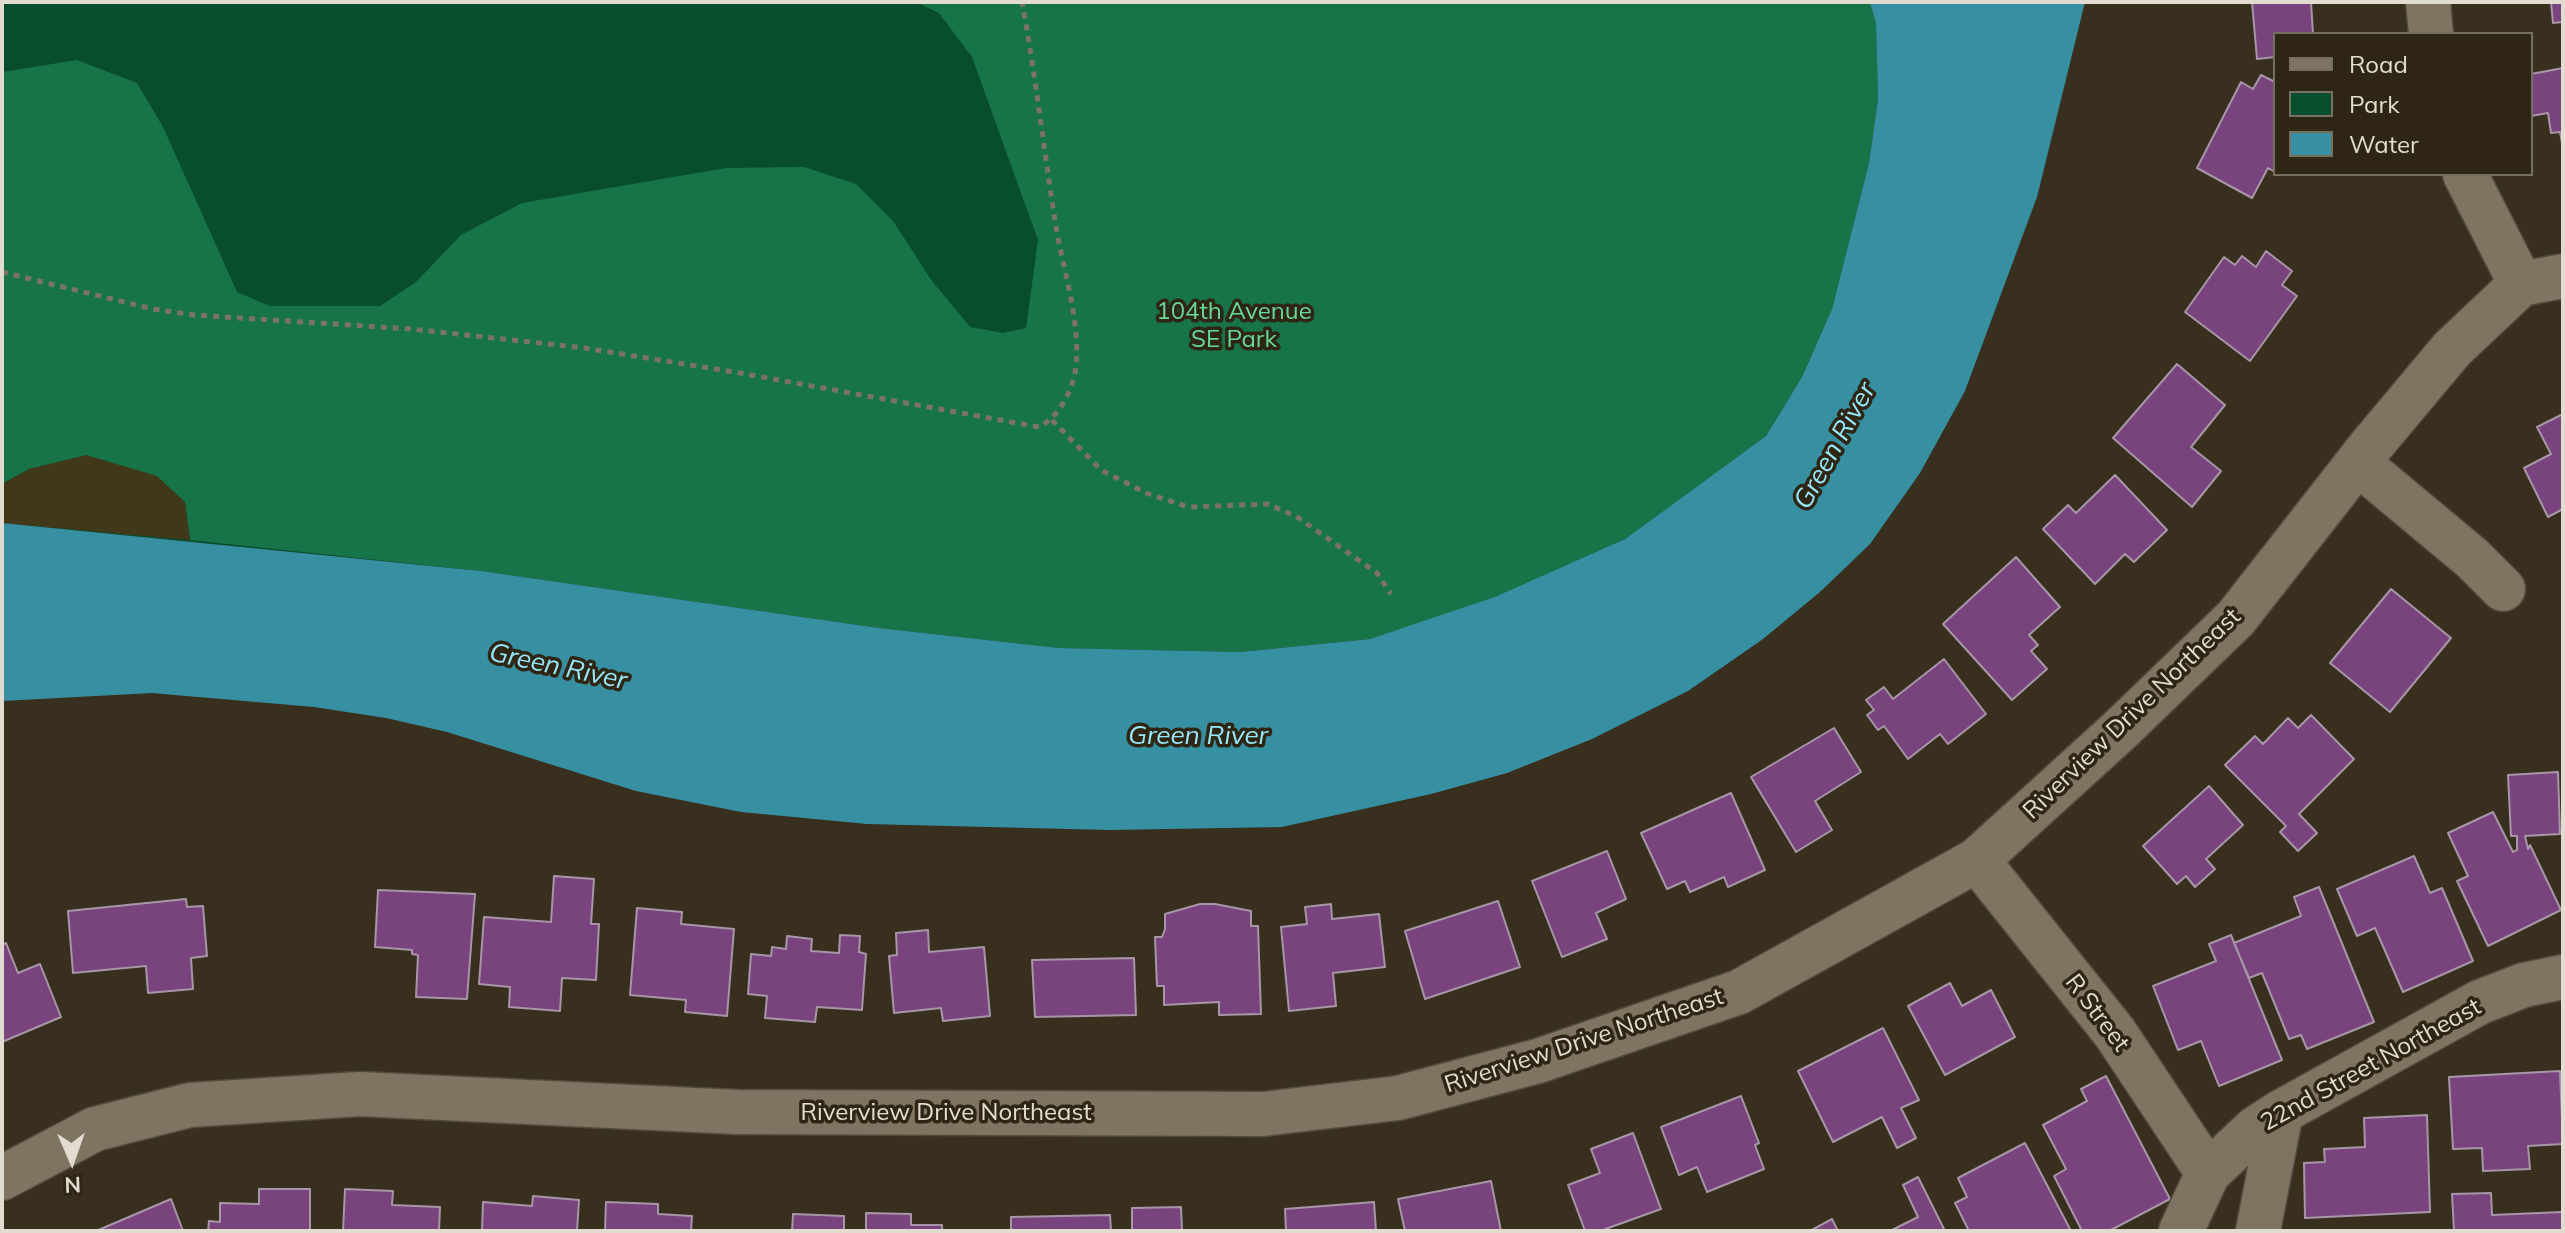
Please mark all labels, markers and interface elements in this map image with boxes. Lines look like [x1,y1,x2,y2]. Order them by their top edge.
legend [2273,32,2533,176]
text: Road [2349,49,2408,79]
text: Park [2349,89,2400,119]
text: Water [2349,129,2419,159]
park label: 104th Avenue SE Park [1156,298,1312,354]
water label: Green River [1787,377,1883,515]
street label: Riverview Drive Northeast [2017,603,2247,825]
water label: Green River [486,637,630,697]
water label: Green River [1128,720,1268,752]
street label: R Street [2059,969,2135,1057]
street label: Riverview Drive Northeast [1441,982,1727,1100]
street label: 22nd Street Northeast [2256,992,2486,1138]
street label: Riverview Drive Northeast [800,1099,1092,1127]
north arrow [32,1121,112,1201]
text: N [64,1171,82,1199]

